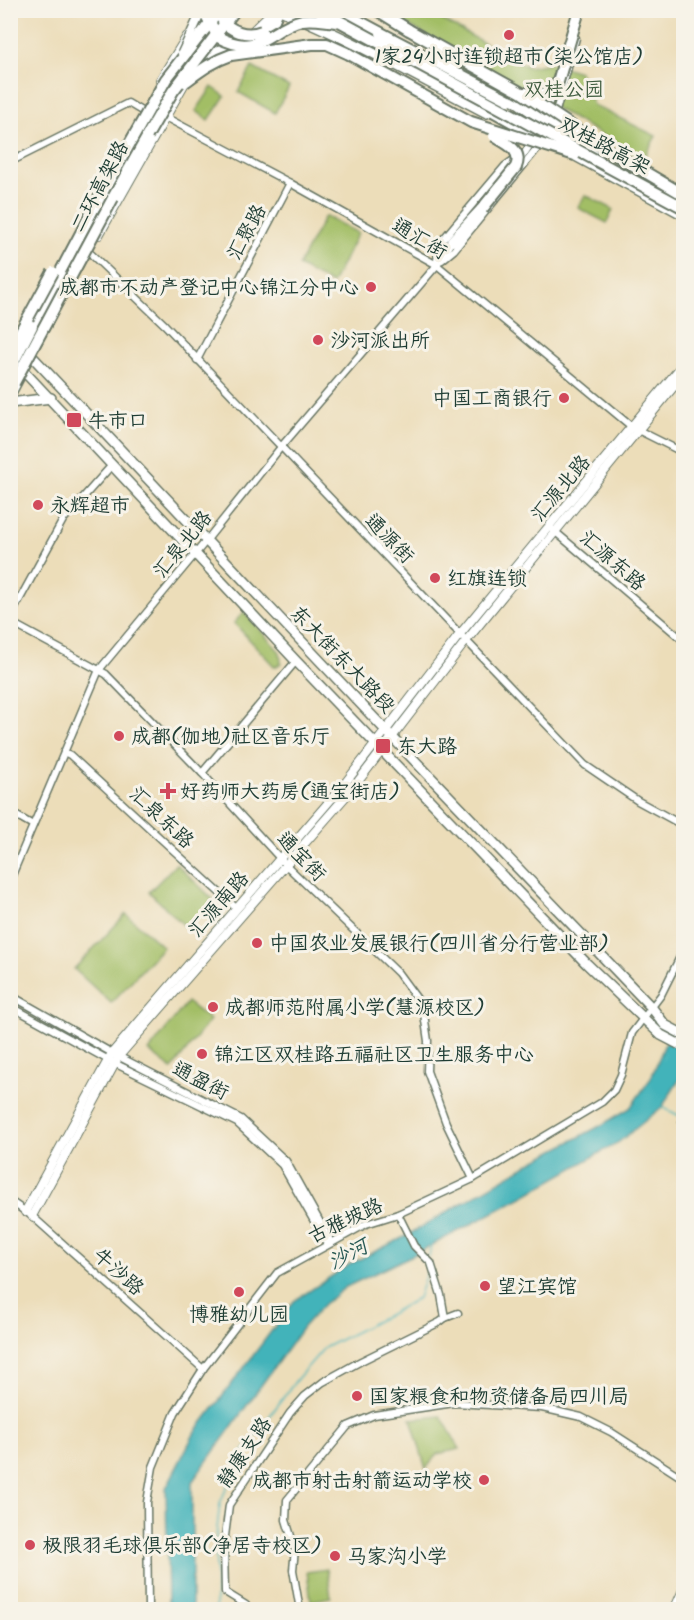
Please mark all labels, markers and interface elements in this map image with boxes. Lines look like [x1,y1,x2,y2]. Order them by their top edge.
marker: 1家24小时连锁超市(柒公馆店) [502,28,516,42]
place label: 1家24小时连锁超市(柒公馆店) [375,42,643,74]
park label: 双桂公园 [524,75,604,107]
street label: 双桂路高架 [552,109,656,184]
street label: 二环高架路 [63,134,139,239]
street label: 汇聚路 [220,198,276,267]
street label: 通汇街 [385,211,453,269]
place label: 成都市不动产登记中心锦江分中心 [59,273,359,305]
marker: 成都市不动产登记中心锦江分中心 [364,280,378,294]
place label: 沙河派出所 [330,326,430,358]
marker: 沙河派出所 [311,333,325,347]
place label: 中国工商银行 [432,384,552,416]
marker: 中国工商银行 [557,391,571,405]
place label: 牛市口 [88,406,148,438]
marker: 牛市口 [65,411,83,429]
street label: 汇源北路 [524,448,600,530]
place label: 永辉超市 [50,491,130,523]
marker: 永辉超市 [31,498,45,512]
street label: 汇泉北路 [146,503,222,586]
street label: 通源街 [356,507,421,572]
street label: 汇源东路 [571,523,653,600]
place label: 红旗连锁 [447,564,527,596]
marker: 红旗连锁 [428,571,442,585]
street label: 东大街东大路段 [281,599,402,722]
place label: 成都(伽地)社区音乐厅 [131,722,331,754]
marker: 成都(伽地)社区音乐厅 [112,729,126,743]
place label: 东大路 [397,732,458,764]
marker: 东大路 [374,737,392,755]
place label: 好药师大药房(通宝街店) [180,777,400,809]
street label: 汇泉东路 [120,779,202,858]
marker: 好药师大药房(通宝街店) [161,784,175,798]
street label: 通宝街 [268,825,333,890]
street label: 汇源南路 [181,864,258,946]
place label: 中国农业发展银行(四川省分行营业部) [269,929,609,961]
marker: 中国农业发展银行(四川省分行营业部) [250,936,264,950]
place label: 成都师范附属小学(慧源校区) [225,993,485,1025]
marker: 成都师范附属小学(慧源校区) [206,1000,220,1014]
place label: 锦江区双桂路五福社区卫生服务中心 [214,1040,534,1072]
marker: 锦江区双桂路五福社区卫生服务中心 [195,1047,209,1061]
street label: 通盈街 [166,1054,234,1110]
street label: 古雅坡路 [303,1190,390,1253]
water label: 沙河 [322,1229,378,1280]
street label: 牛沙路 [85,1241,151,1305]
place label: 望江宾馆 [497,1272,577,1304]
marker: 望江宾馆 [478,1279,492,1293]
marker: 博雅幼儿园 [232,1285,246,1299]
place label: 博雅幼儿园 [189,1300,289,1332]
place label: 国家粮食和物资储备局四川局 [369,1382,629,1414]
marker: 国家粮食和物资储备局四川局 [350,1389,364,1403]
street label: 静康支路 [210,1410,282,1495]
place label: 成都市射击射箭运动学校 [252,1466,472,1498]
marker: 成都市射击射箭运动学校 [477,1473,491,1487]
place label: 极限羽毛球俱乐部(净居寺校区) [42,1531,322,1563]
marker: 极限羽毛球俱乐部(净居寺校区) [23,1538,37,1552]
place label: 马家沟小学 [347,1542,447,1574]
marker: 马家沟小学 [328,1549,342,1563]

